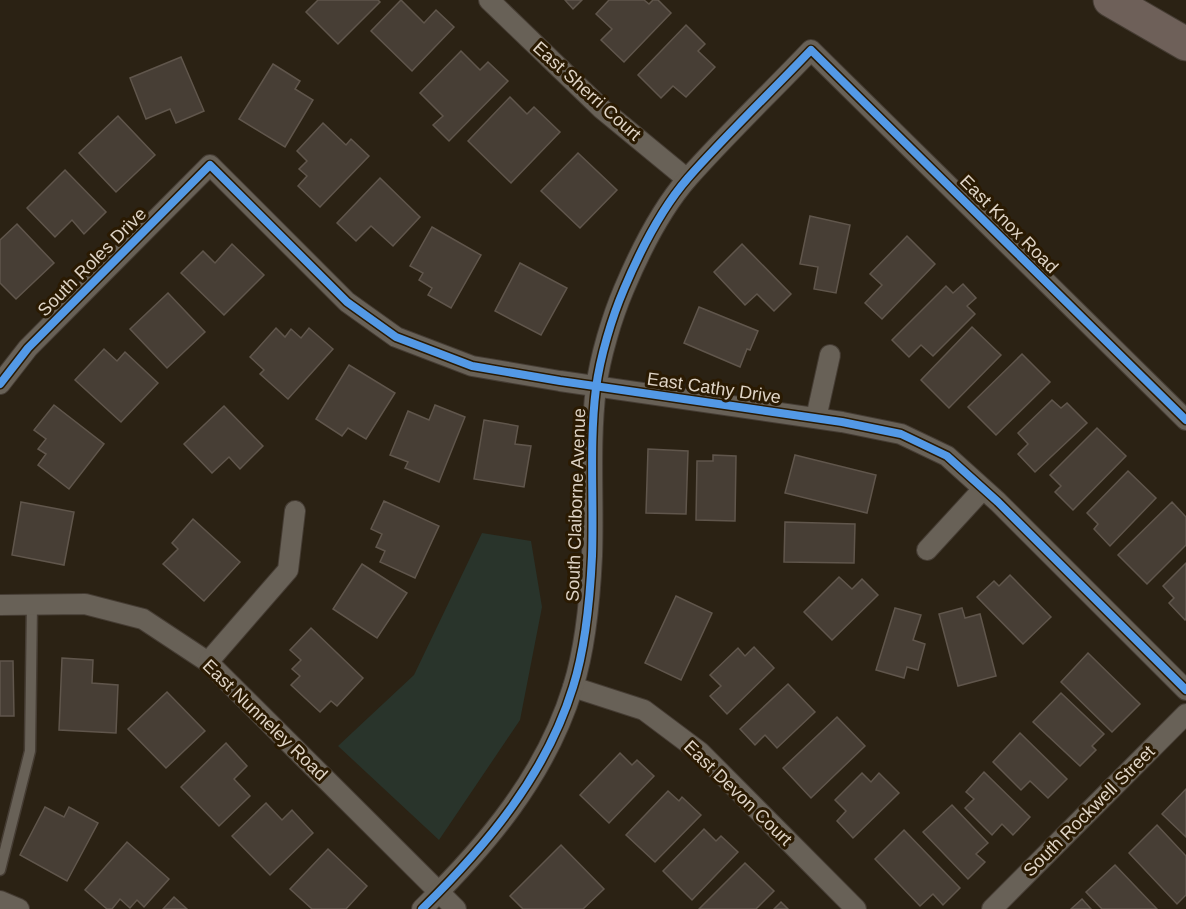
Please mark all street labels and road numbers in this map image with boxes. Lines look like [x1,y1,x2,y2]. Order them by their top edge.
street label: East Sherri Court [529,37,645,145]
street label: East Knox Road [956,171,1062,277]
street label: South Roles Drive [34,204,150,320]
street label: East Cathy Drive [646,369,782,407]
street label: South Claiborne Avenue [563,408,589,602]
street label: East Nunneley Road [199,655,331,785]
street label: East Devon Court [680,736,796,850]
street label: South Rockwell Street [1019,741,1159,881]

